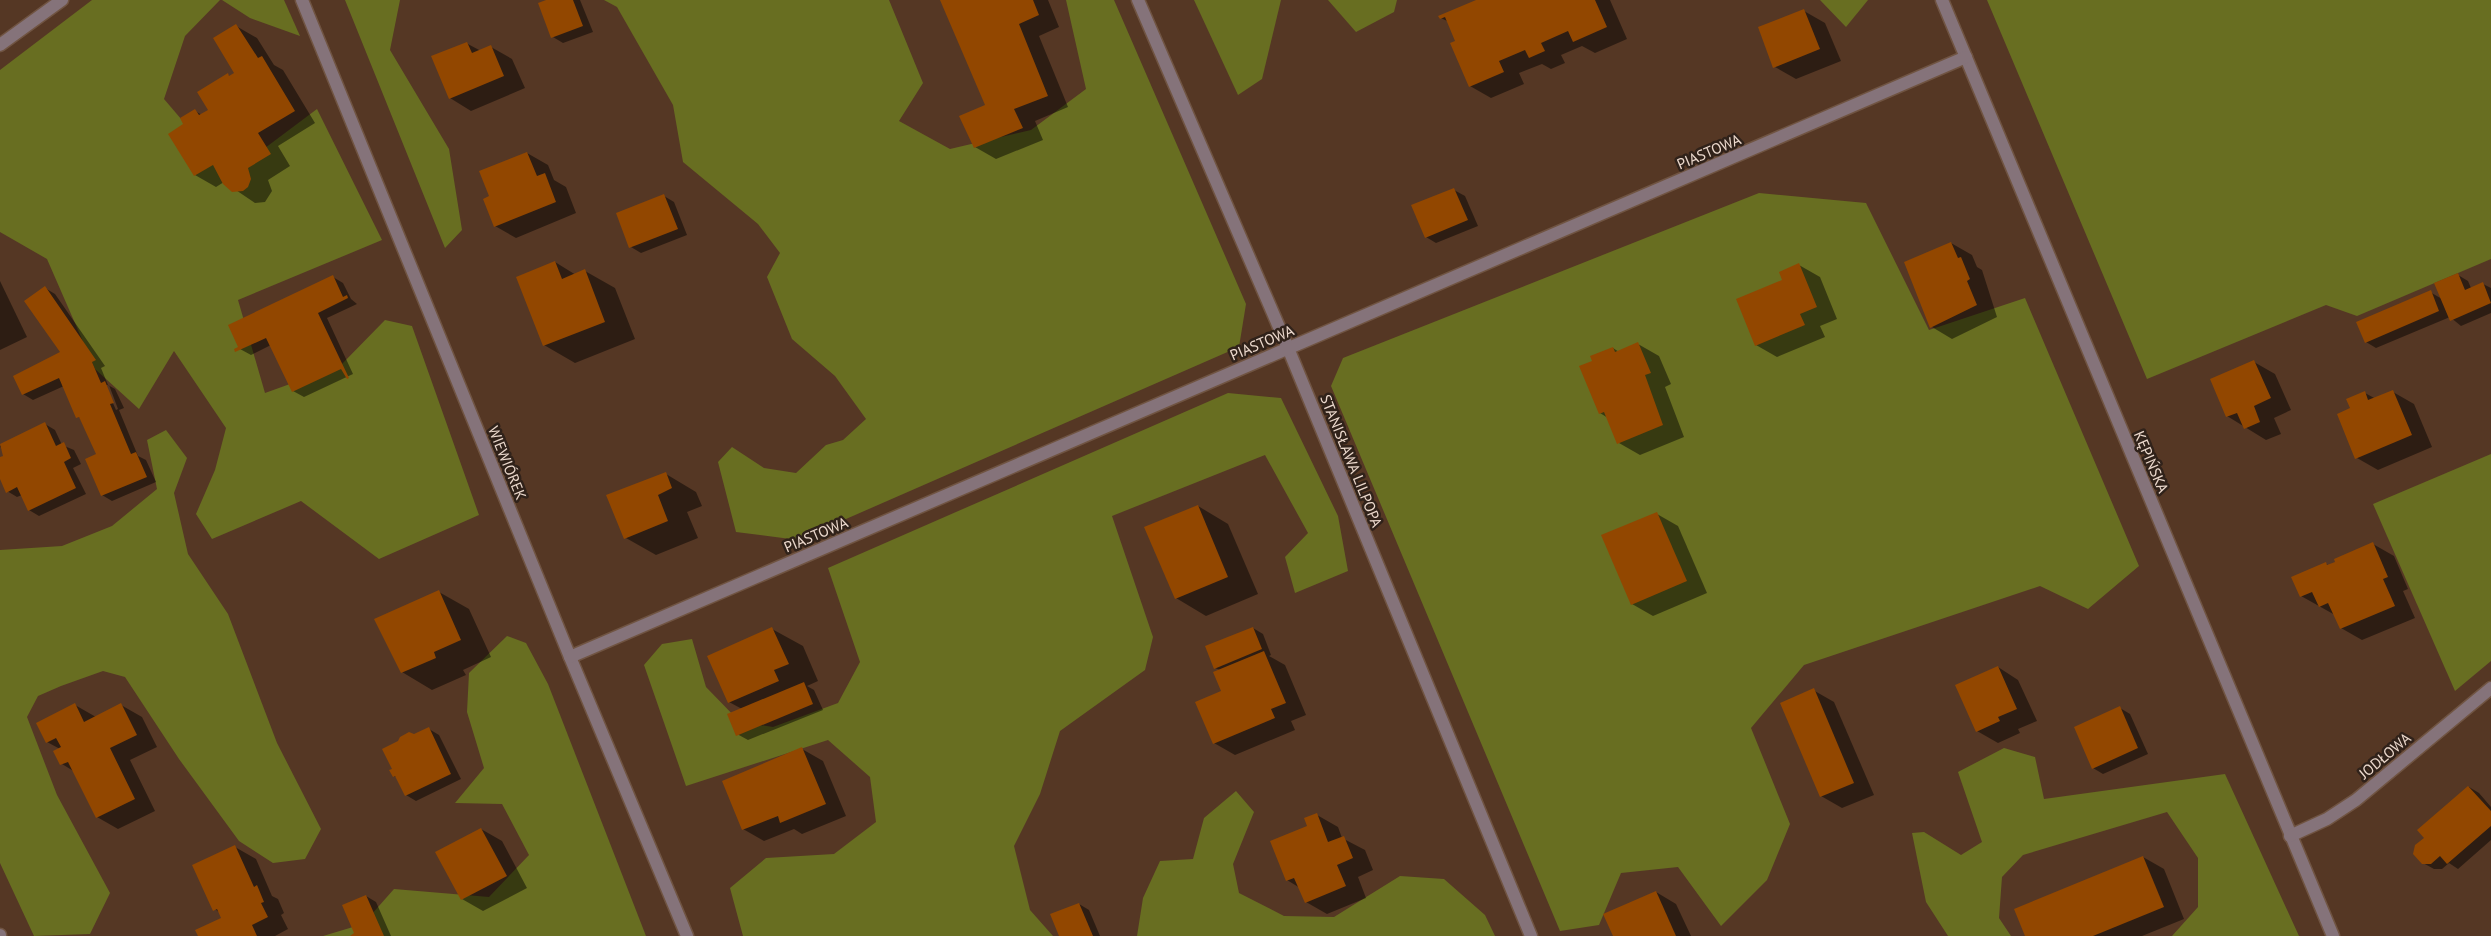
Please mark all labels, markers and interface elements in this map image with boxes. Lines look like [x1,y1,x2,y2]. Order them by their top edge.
street label: PIASTOWA [1674,129,1744,174]
street label: PIASTOWA [1227,320,1297,365]
street label: STANISŁAWA LILPOPA [1316,392,1387,530]
street label: WIEWIÓREK [484,423,531,503]
street label: KĘPIŃSKA [2130,428,2173,496]
street label: PIASTOWA [781,512,851,557]
street label: JODŁOWA [2354,728,2415,783]

